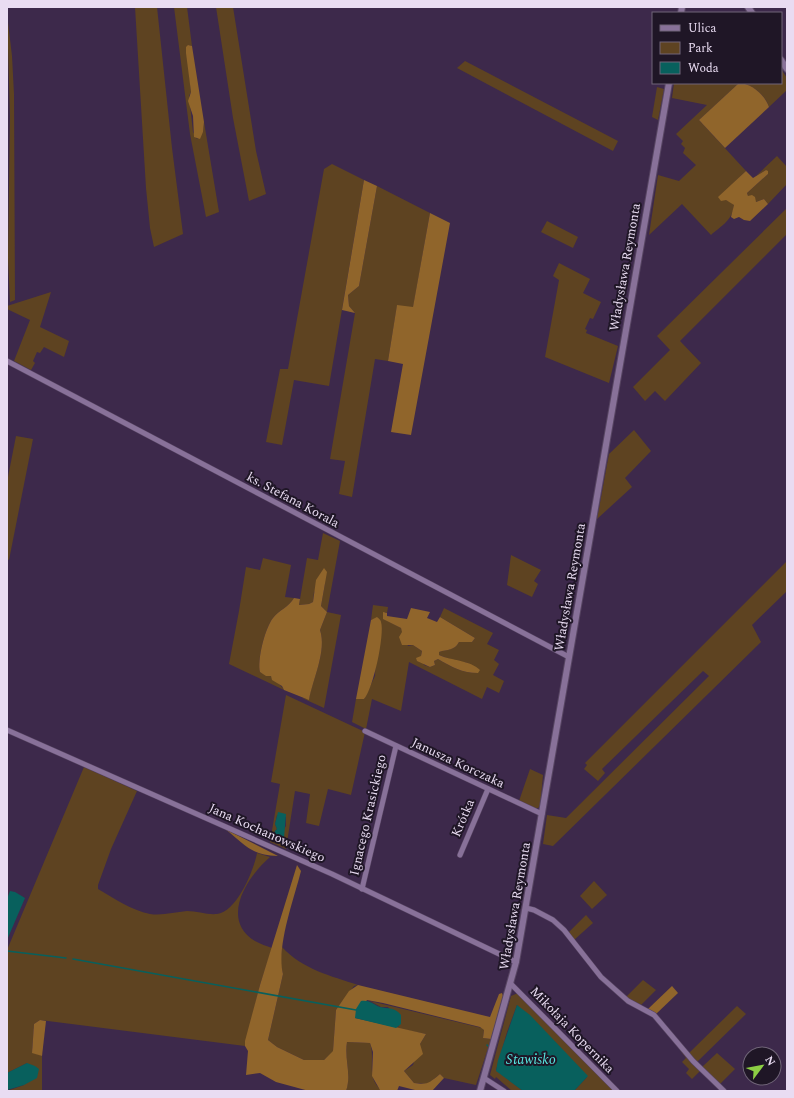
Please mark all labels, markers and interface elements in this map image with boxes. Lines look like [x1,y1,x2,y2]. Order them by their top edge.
legend [652,12,782,84]
text: Ulica [688,19,717,38]
text: Park [688,39,713,58]
text: Woda [688,59,719,78]
street label: Władysława Reymonta [604,201,646,332]
street label: ks. Stefana Korala [243,467,344,533]
street label: Władysława Reymonta [549,521,591,652]
street label: Janusza Korczaka [408,733,508,794]
street label: Ignacego Krasickiego [344,752,392,878]
street label: Krótka [446,795,480,840]
street label: Jana Kochanowskiego [205,798,329,868]
street label: Władysława Reymonta [494,840,536,971]
street label: Mikołaja Kopernika [525,982,619,1079]
north arrow [742,1046,782,1086]
water label: Stawisko [506,1049,556,1070]
text: N [760,1053,780,1069]

